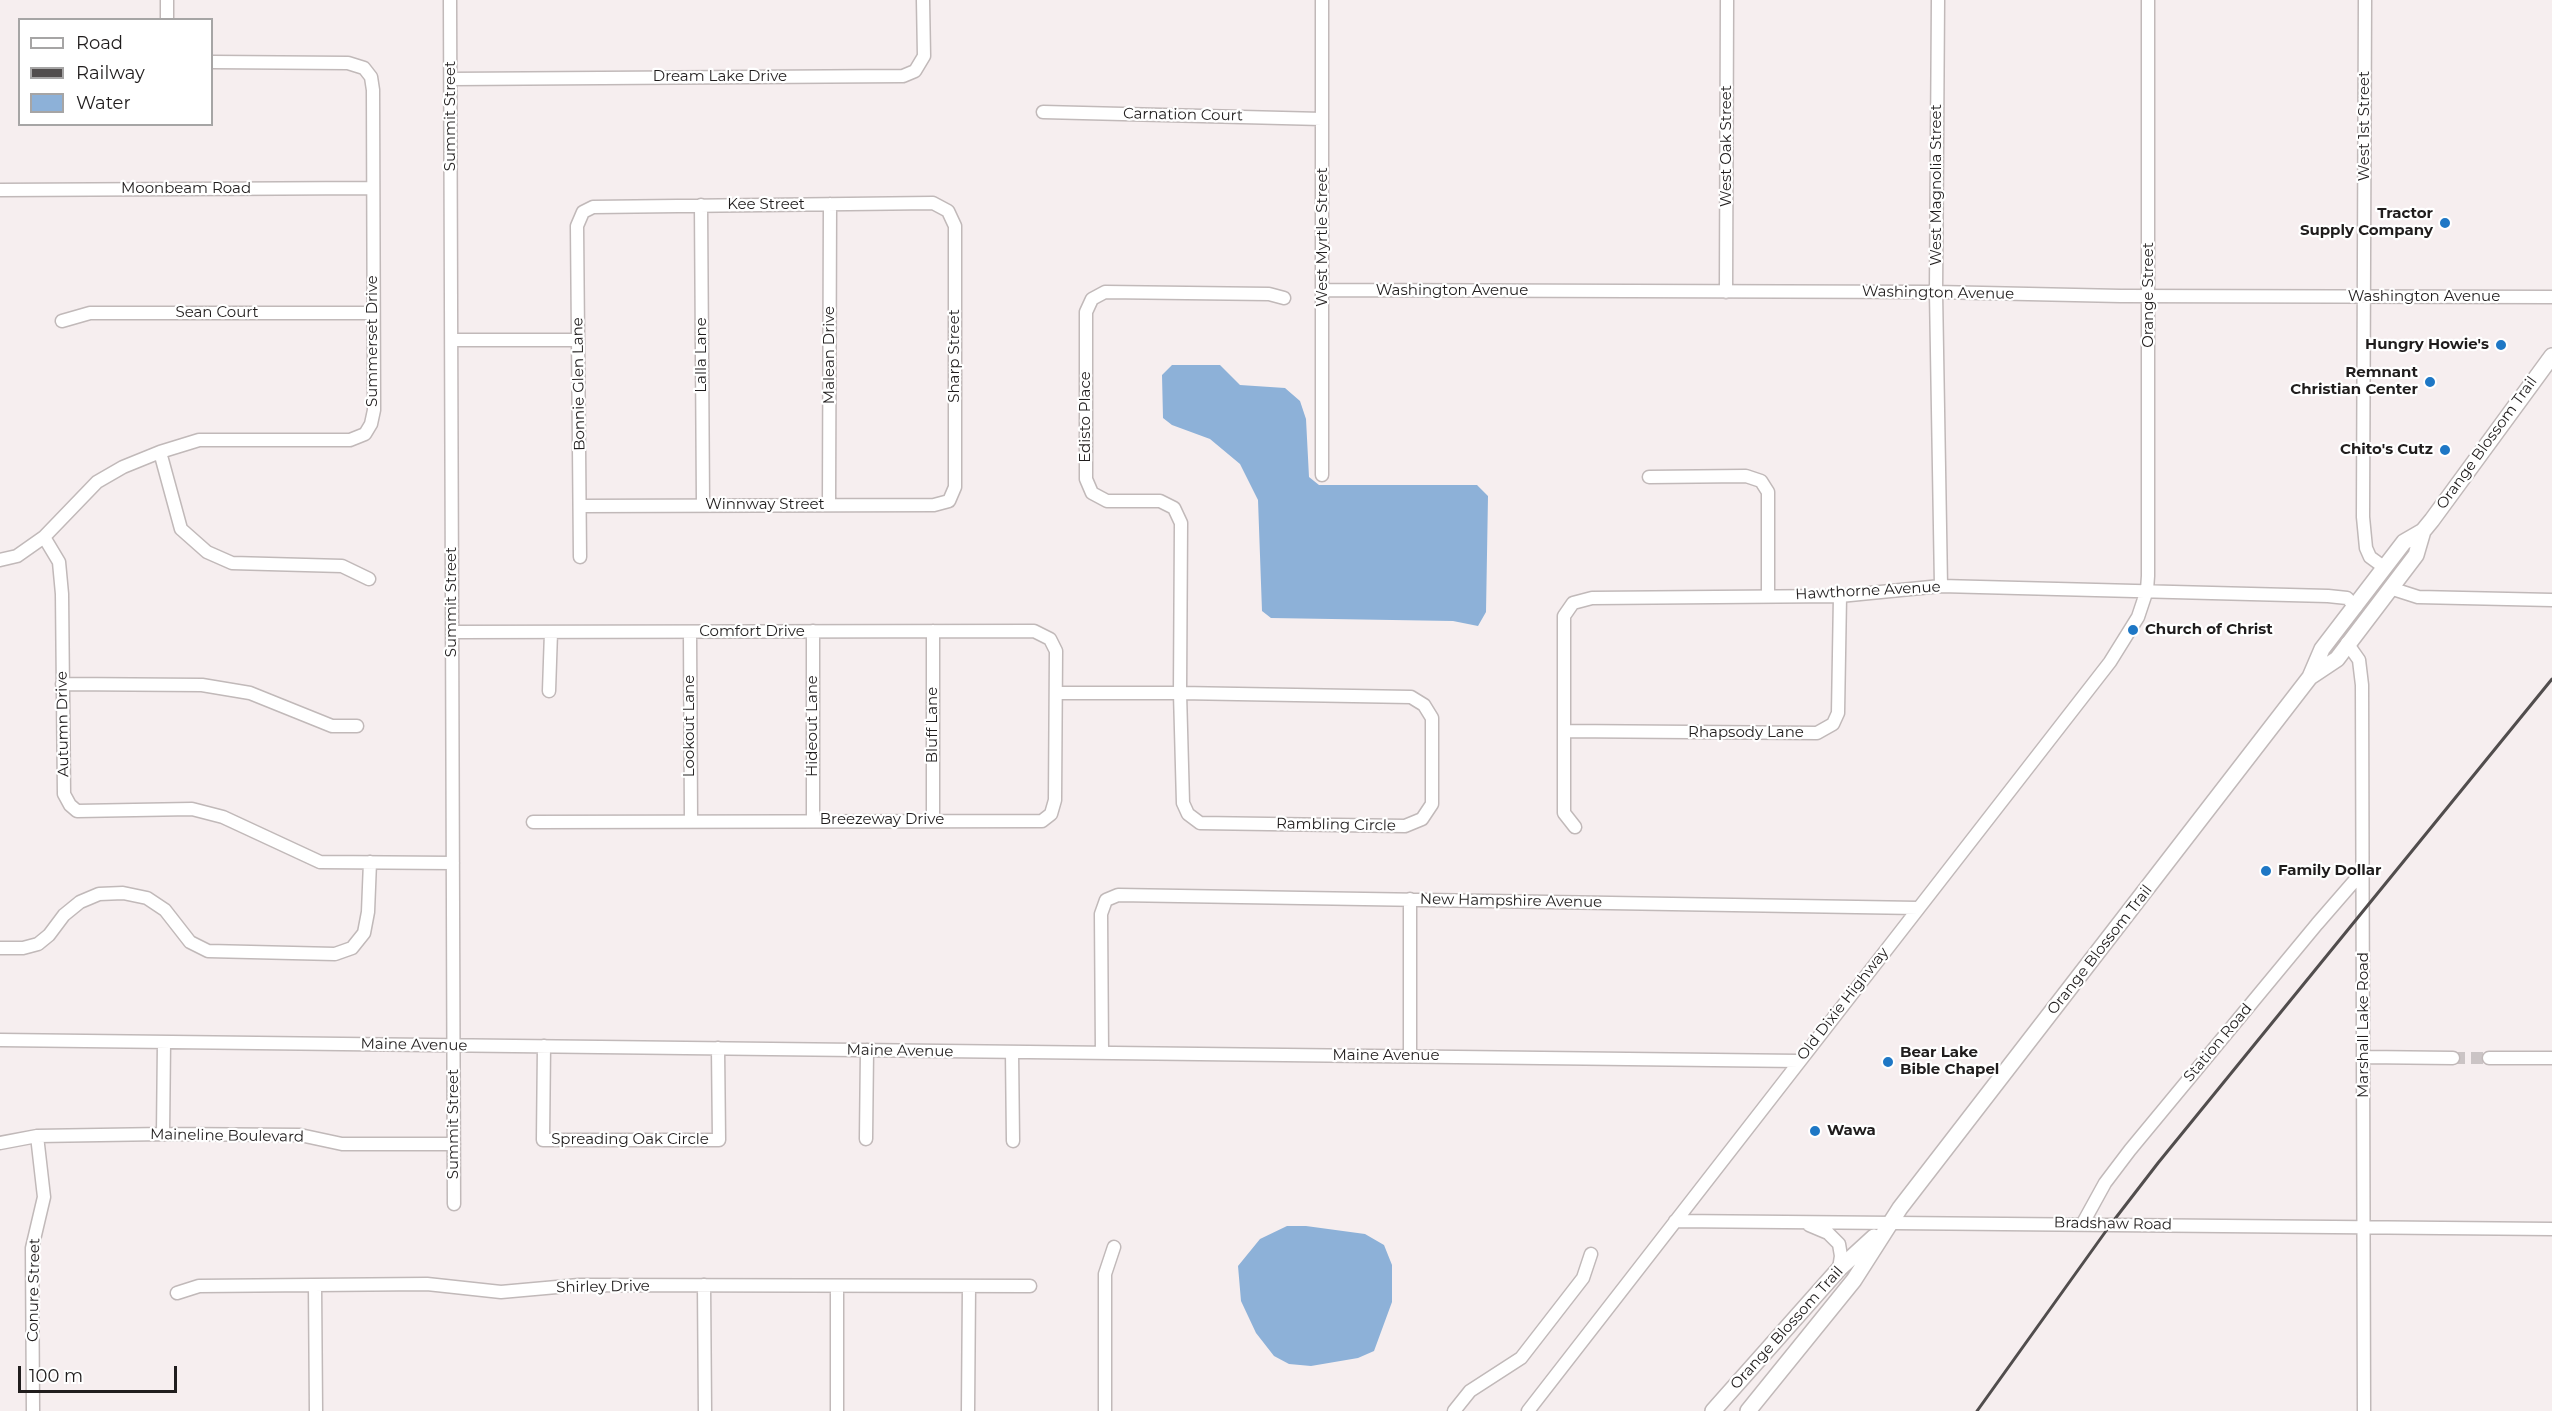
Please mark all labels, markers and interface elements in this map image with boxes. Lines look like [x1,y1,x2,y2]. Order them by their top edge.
legend [18,18,213,126]
text: Road [76,32,123,54]
street label: Summit Street [442,61,460,171]
text: Railway [76,62,145,84]
street label: Dream Lake Drive [653,68,787,86]
street label: West 1st Street [2356,71,2374,181]
street label: West Oak Street [1718,85,1736,207]
text: Water [76,92,131,114]
street label: West Magnolia Street [1928,104,1946,266]
street label: Carnation Court [1123,105,1243,125]
street label: West Myrtle Street [1314,167,1332,307]
street label: Moonbeam Road [121,180,251,198]
street label: Kee Street [727,196,805,214]
place label: Tractor Supply Company [2300,205,2433,240]
marker: Tractor Supply Company [2438,216,2452,230]
street label: Orange Street [2140,242,2158,348]
street label: Summerset Drive [364,275,382,407]
street label: Washington Avenue [1376,282,1528,300]
street label: Washington Avenue [1862,283,2014,303]
street label: Washington Avenue [2348,288,2500,306]
street label: Sean Court [175,304,259,322]
street label: Malean Drive [821,306,839,404]
street label: Sharp Street [946,309,964,403]
street label: Bonnie Glen Lane [569,317,589,451]
street label: Lalla Lane [693,317,711,393]
place label: Hungry Howie's [2365,336,2489,354]
marker: Hungry Howie's [2494,338,2508,352]
place label: Remnant Christian Center [2290,364,2418,399]
street label: Edisto Place [1077,371,1095,463]
street label: Orange Blossom Trail [2433,373,2541,513]
marker: Remnant Christian Center [2423,375,2437,389]
place label: Chito's Cutz [2340,441,2433,459]
marker: Chito's Cutz [2438,443,2452,457]
street label: Winnway Street [705,496,825,514]
street label: Summit Street [443,547,461,657]
street label: Hawthorne Avenue [1795,578,1941,604]
place label: Church of Christ [2145,621,2273,639]
street label: Comfort Drive [699,623,805,641]
marker: Church of Christ [2126,623,2140,637]
street label: Autumn Drive [53,671,73,777]
street label: Lookout Lane [681,675,699,777]
street label: Hideout Lane [804,675,822,777]
street label: Bluff Lane [924,687,942,763]
street label: Rhapsody Lane [1688,724,1804,742]
street label: Breezeway Drive [820,811,944,829]
street label: Rambling Circle [1276,815,1396,835]
place label: Family Dollar [2278,862,2382,880]
marker: Family Dollar [2259,864,2273,878]
street label: Orange Blossom Trail [2044,882,2156,1018]
street label: New Hampshire Avenue [1420,890,1602,912]
street label: Old Dixie Highway [1793,944,1893,1064]
street label: Marshall Lake Road [2355,952,2373,1098]
street label: Station Road [2180,1000,2256,1086]
street label: Maine Avenue [360,1035,468,1055]
street label: Maine Avenue [846,1041,954,1061]
place label: Bear Lake Bible Chapel [1900,1044,1999,1079]
street label: Maine Avenue [1333,1047,1439,1065]
marker: Bear Lake Bible Chapel [1881,1055,1895,1069]
street label: Summit Street [445,1069,463,1179]
place label: Wawa [1827,1122,1876,1140]
marker: Wawa [1808,1124,1822,1138]
street label: Maineline Boulevard [150,1126,304,1146]
street label: Spreading Oak Circle [551,1131,709,1149]
street label: Bradshaw Road [2054,1214,2172,1234]
street label: Conure Street [24,1238,44,1342]
street label: Orange Blossom Trail [1727,1263,1847,1393]
street label: Shirley Drive [556,1277,650,1297]
scale bar [21,1354,180,1392]
text: 100 m [29,1365,83,1387]

